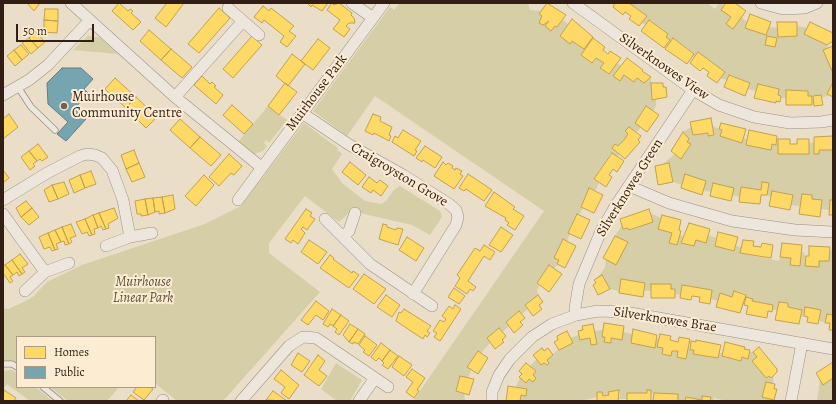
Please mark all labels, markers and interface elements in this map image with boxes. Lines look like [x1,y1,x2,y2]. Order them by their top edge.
scale bar [18,16,96,42]
text: 50 m [23,23,47,39]
street label: Silverknowes View [616,30,712,104]
street label: Muirhouse Park [283,51,351,135]
place label: Muirhouse Community Centre [72,90,182,122]
marker: Muirhouse Community Centre [59,101,69,111]
street label: Silverknowes Green [593,136,667,240]
street label: Craigroyston Grove [347,139,451,211]
park label: Muirhouse Linear Park [113,275,173,308]
street label: Silverknowes Brae [612,304,718,336]
legend [16,336,156,388]
text: Homes [54,344,89,360]
text: Public [54,364,85,380]

